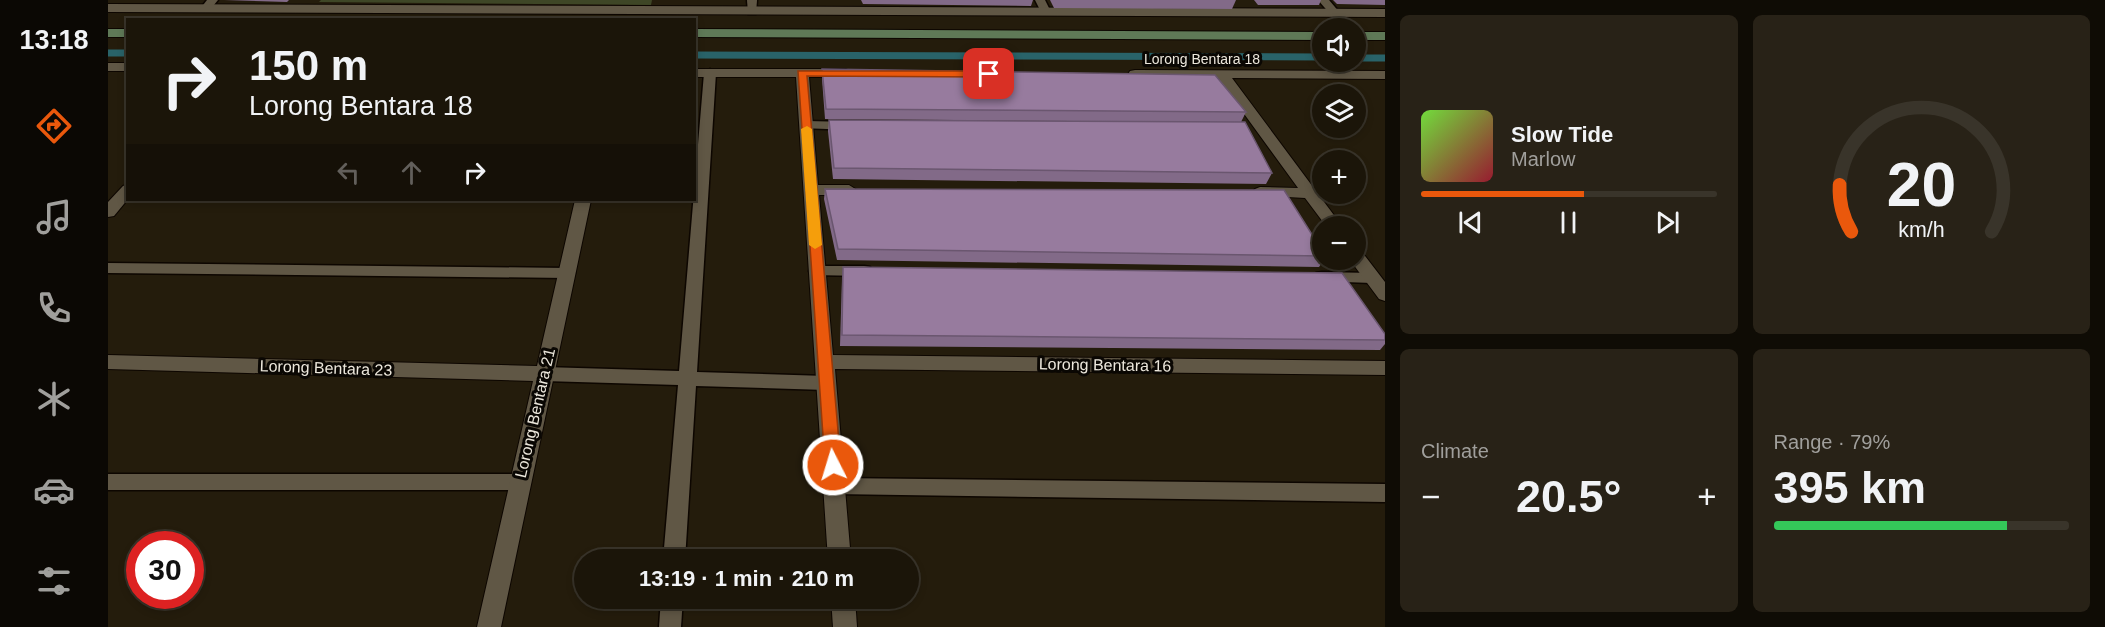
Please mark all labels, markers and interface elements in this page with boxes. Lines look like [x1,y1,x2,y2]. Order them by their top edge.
map controls [1312,18,1366,270]
button: sound [1312,18,1366,72]
text: 13:18 [19,25,89,55]
icon: right [150,42,228,120]
text: 150 m [249,42,368,89]
pin [963,48,1014,99]
street label: Lorong Bentara 18 [1144,51,1260,67]
icon: arrive [972,57,1005,90]
button: layers [1312,84,1366,138]
text: Lorong Bentara 18 [249,91,473,121]
icon: directions [33,105,75,147]
text: Slow Tide [1511,122,1613,147]
text: Marlow [1511,148,1575,170]
button: + [1312,150,1366,204]
text: 20 [1887,150,1956,219]
icon: left [332,156,365,189]
icon: ahead [395,156,428,189]
icon: right [458,156,491,189]
icon: music [33,196,75,238]
icon: previous [1454,206,1487,239]
icon: pause [1552,206,1585,239]
icon: next [1651,206,1684,239]
button: − [1312,216,1366,270]
text: km/h [1898,218,1944,242]
icon: phone [33,287,75,329]
street label: Lorong Bentara 21 [512,346,558,479]
street label: Lorong Bentara 16 [1039,355,1172,375]
street label: Lorong Bentara 23 [259,357,393,379]
icon: climate [33,378,75,420]
text: Range · 79% [1774,431,1890,453]
position arrow [801,433,865,497]
text: Climate [1421,440,1489,462]
text: 395 km [1774,462,1926,513]
icon: car [33,469,75,511]
text: 20.5° [1516,471,1622,522]
text: − [1421,478,1440,515]
text: + [1697,478,1717,515]
speed limit sign: 30 [126,531,204,609]
icon: filters [33,560,75,602]
text: 13:19 · 1 min · 210 m [639,566,854,591]

